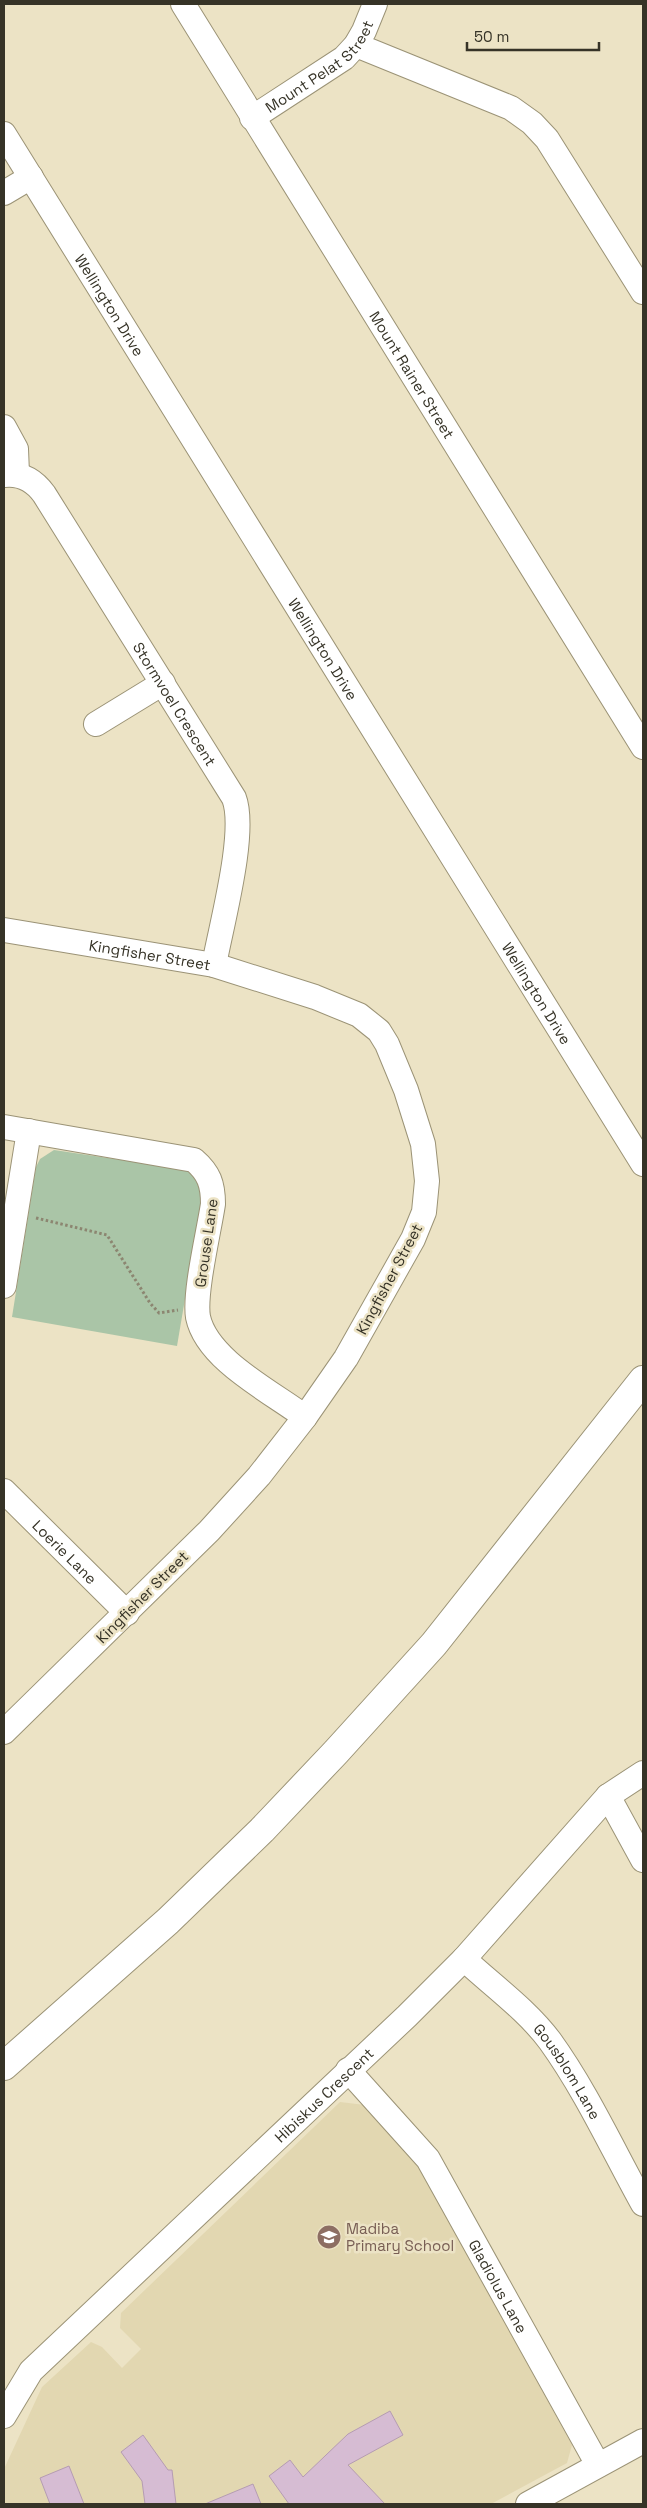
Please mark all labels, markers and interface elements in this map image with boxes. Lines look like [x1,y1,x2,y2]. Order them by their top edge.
street label: Mount Pelat Street [261,17,377,117]
scale bar [467,20,600,52]
text: 50 m [474,27,509,46]
street label: Wellington Drive [71,250,149,359]
street label: Mount Rainer Street [366,307,459,442]
street label: Wellington Drive [285,594,362,704]
street label: Stormvoel Crescent [129,638,221,769]
street label: Kingfisher Street [88,935,212,974]
street label: Wellington Drive [498,939,576,1048]
street label: Grouse Lane [190,1197,222,1289]
street label: Kingfisher Street [352,1220,426,1338]
street label: Loerie Lane [29,1515,101,1588]
street label: Kingfisher Street [92,1547,192,1647]
street label: Gousblom Lane [530,2019,605,2123]
street label: Hibiskus Crescent [270,2043,377,2146]
place label: Madiba Primary School [346,2219,454,2255]
school or university icon: Madiba Primary School [316,2224,342,2250]
street label: Gladiolus Lane [465,2236,532,2336]

